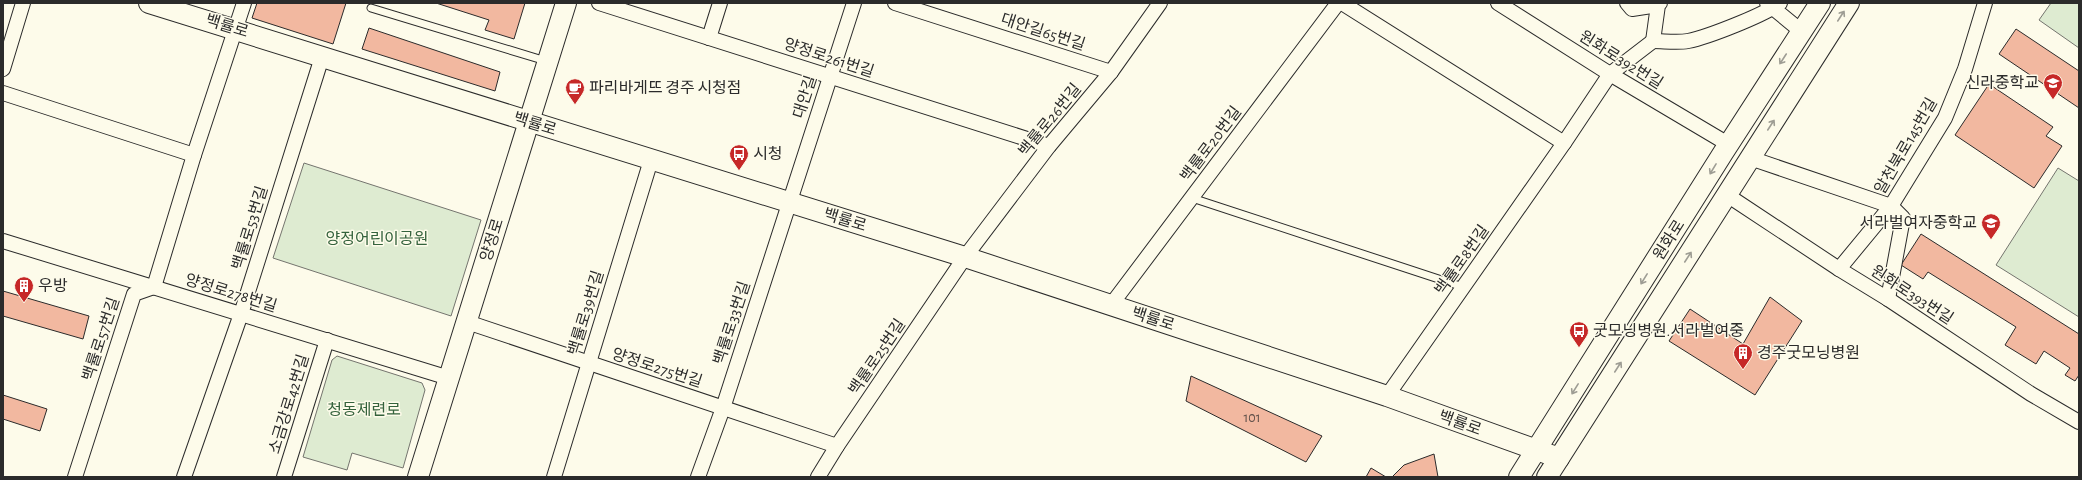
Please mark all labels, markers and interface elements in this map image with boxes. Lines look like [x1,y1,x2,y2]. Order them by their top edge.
one-way arrow [1837,10,1845,22]
street label: 대안길65번길 [999,11,1087,53]
street label: 백률로 [204,12,251,40]
street label: 원화로392번길 [1576,28,1666,92]
street label: 양정로261번길 [782,36,876,80]
one-way arrow [1779,53,1787,65]
school or university icon: 신라중학교 [2042,72,2064,100]
street label: 대안길 [791,74,819,120]
place label: 신라중학교 [1965,74,2039,91]
cafe icon: 파리바게뜨 경주 시청점 [564,77,586,105]
place label: 파리바게뜨 경주 시청점 [589,80,741,96]
street label: 백률로26번길 [1016,81,1084,159]
street label: 알천북로145번길 [1871,95,1940,197]
street label: 백률로20번길 [1178,104,1244,184]
street label: 백률로 [512,110,559,138]
one-way arrow [1766,120,1775,131]
bus stop icon: 시청 [728,143,750,171]
place label: 시청 [753,146,782,162]
one-way arrow [1709,163,1717,175]
street label: 백률로53번길 [230,184,270,272]
street label: 백률로 [822,206,869,234]
school or university icon: 서라벌여자중학교 [1980,212,2002,240]
place label: 서라벌여자중학교 [1859,214,1977,231]
street label: 양정로 [478,216,506,263]
street label: 원화로 [1651,217,1688,263]
street label: 백률로8번길 [1432,222,1492,298]
park label: 양정어린이공원 [325,231,429,247]
one-way arrow [1684,251,1692,263]
street label: 원화로393번길 [1868,263,1956,327]
street label: 백률로39번길 [566,269,606,357]
street label: 양정로278번길 [183,271,279,315]
one-way arrow [1640,273,1648,284]
building icon: 우방 [13,275,35,303]
place label: 우방 [38,278,68,294]
street label: 백률로33번길 [711,279,753,367]
street label: 백률로57번길 [80,295,122,383]
street label: 백률로 [1130,305,1177,334]
street label: 백률로25번길 [846,316,908,398]
bus stop icon: 굿모닝병원.서라벌여중 [1568,320,1590,348]
place label: 굿모닝병원.서라벌여중 [1593,323,1744,339]
building icon: 경주굿모닝병원 [1732,342,1754,370]
place label: 경주굿모닝병원 [1757,345,1860,361]
street label: 양정로275번길 [610,346,704,390]
street label: 소금강로42번길 [266,352,312,456]
one-way arrow [1614,361,1622,373]
one-way arrow [1571,383,1579,394]
park label: 청동제련로 [327,402,401,418]
street label: 백률로 [1437,408,1484,438]
house number: 101 [1243,411,1261,425]

